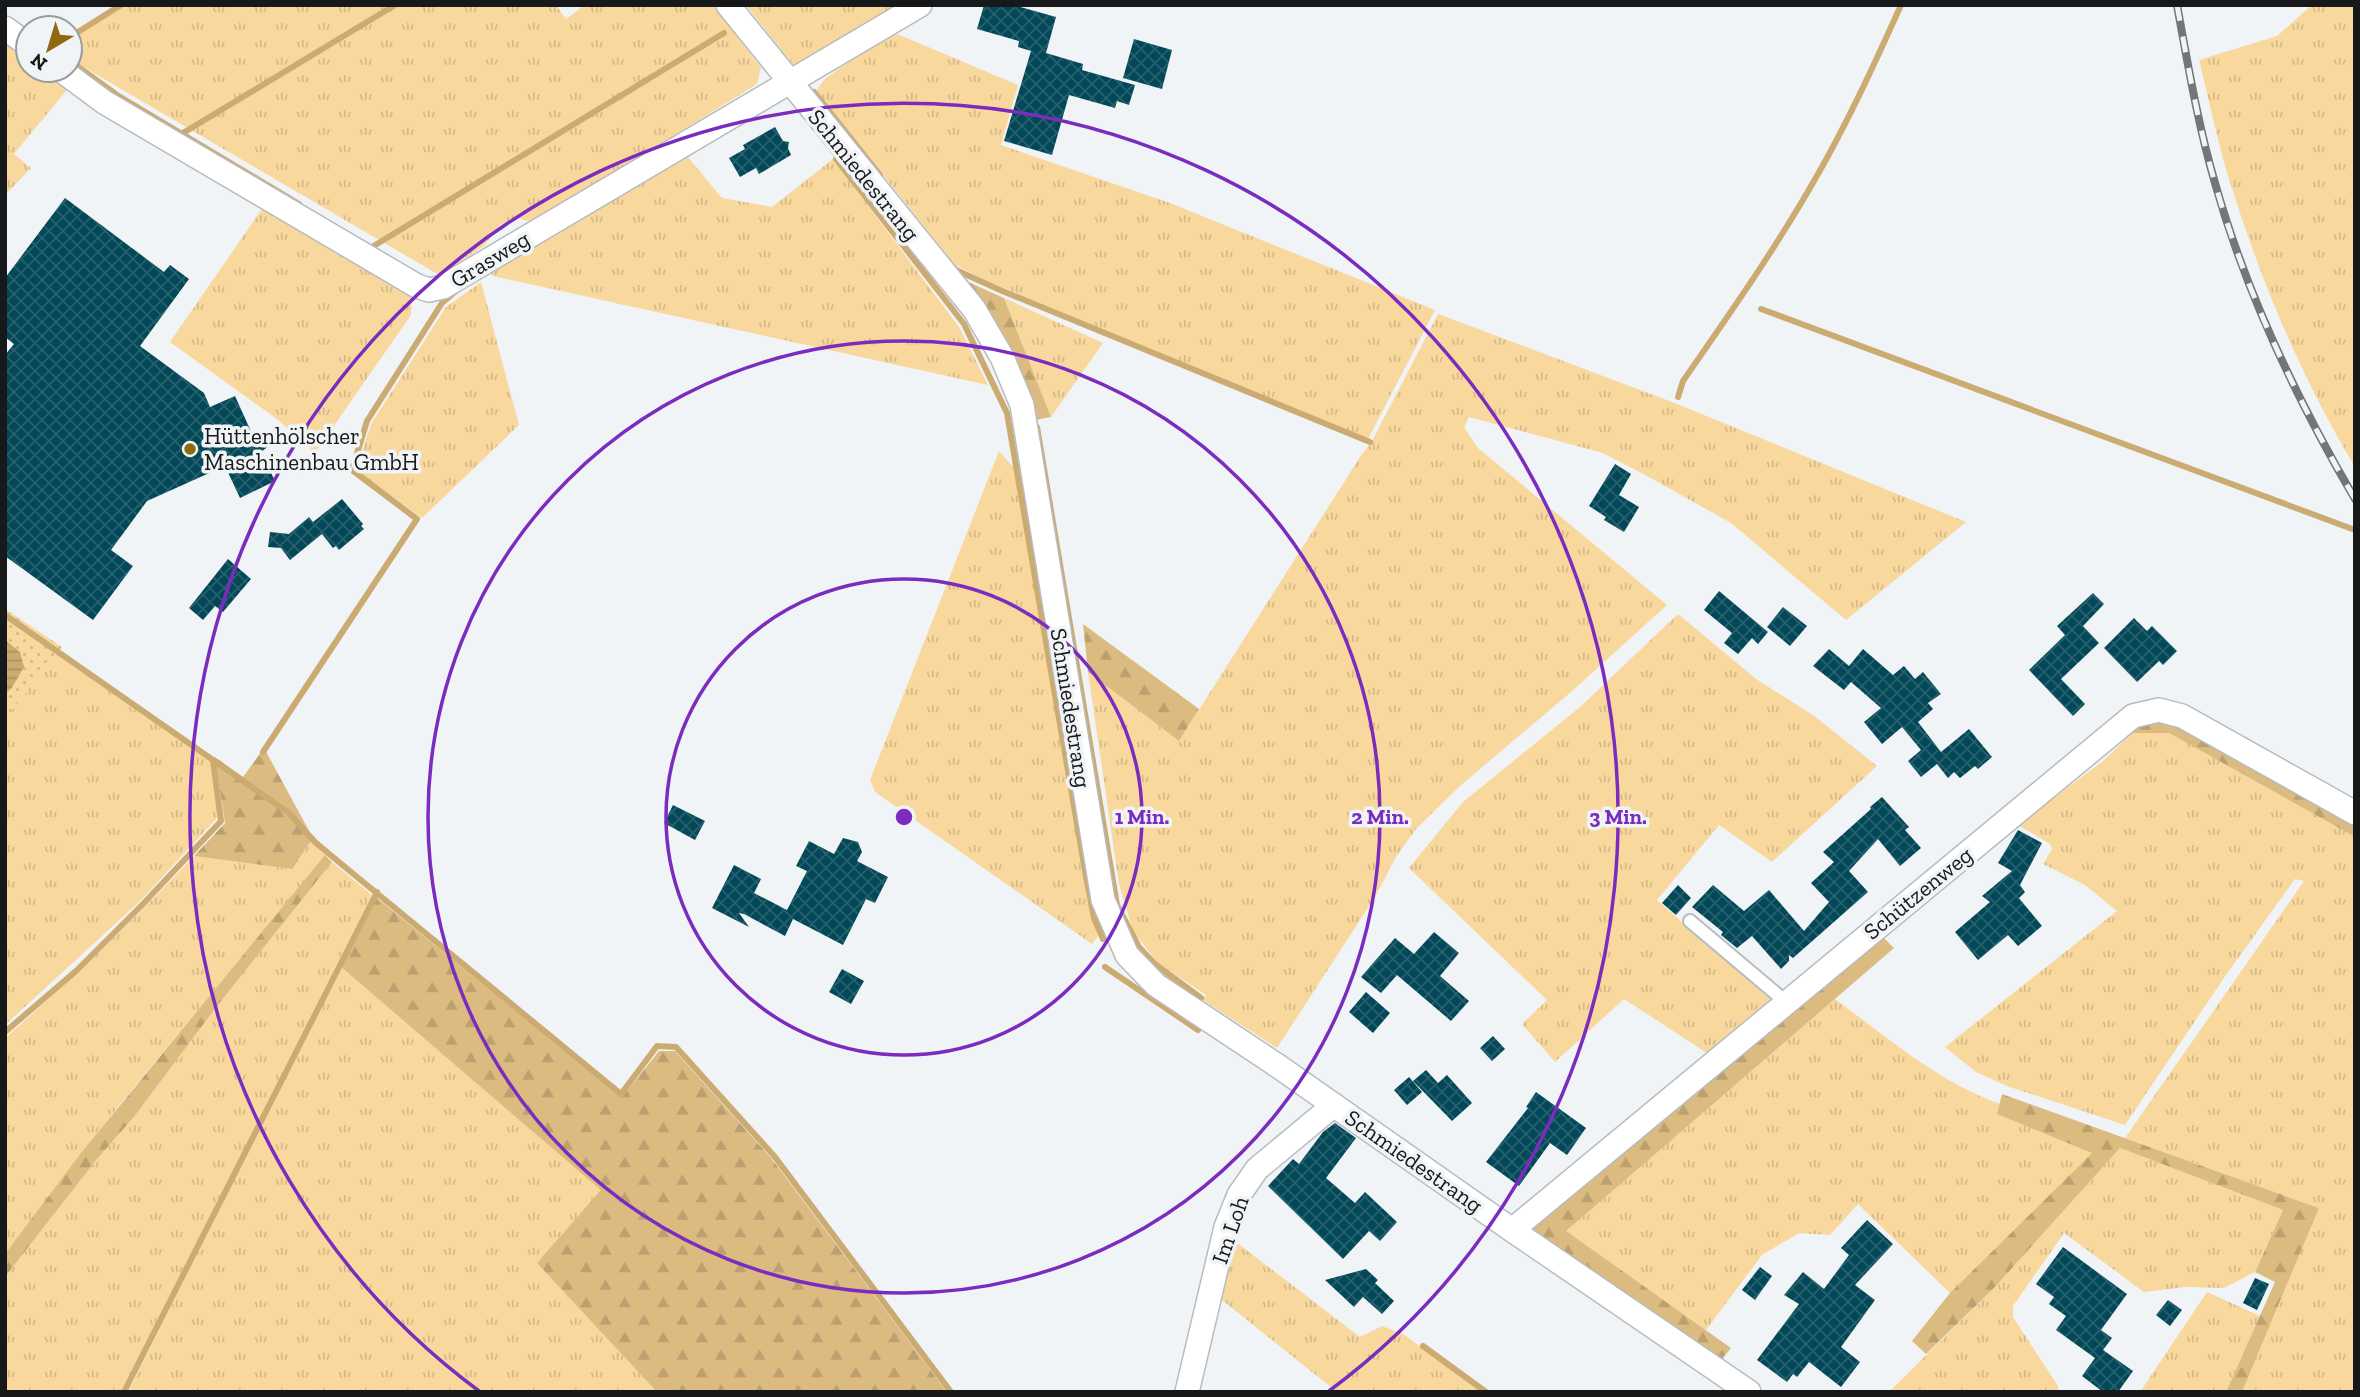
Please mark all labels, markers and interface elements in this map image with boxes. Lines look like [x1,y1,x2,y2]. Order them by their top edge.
north arrow [14,14,84,84]
text: N [26,48,52,76]
street label: Schmiedestrang [802,103,926,247]
street label: Grasweg [445,224,535,294]
place label: Hüttenhölscher Maschinenbau GmbH [204,422,419,476]
marker: Hüttenhölscher Maschinenbau GmbH [182,441,198,457]
street label: Schmiedestrang [1045,626,1098,790]
text: 1 Min. [1115,804,1169,829]
text: 2 Min. [1351,804,1409,829]
text: 3 Min. [1589,804,1647,829]
centre of rings [892,805,916,829]
street label: Schützenweg [1858,840,1978,945]
street label: Schmiedestrang [1340,1103,1488,1219]
street label: Im Loh [1205,1192,1255,1268]

